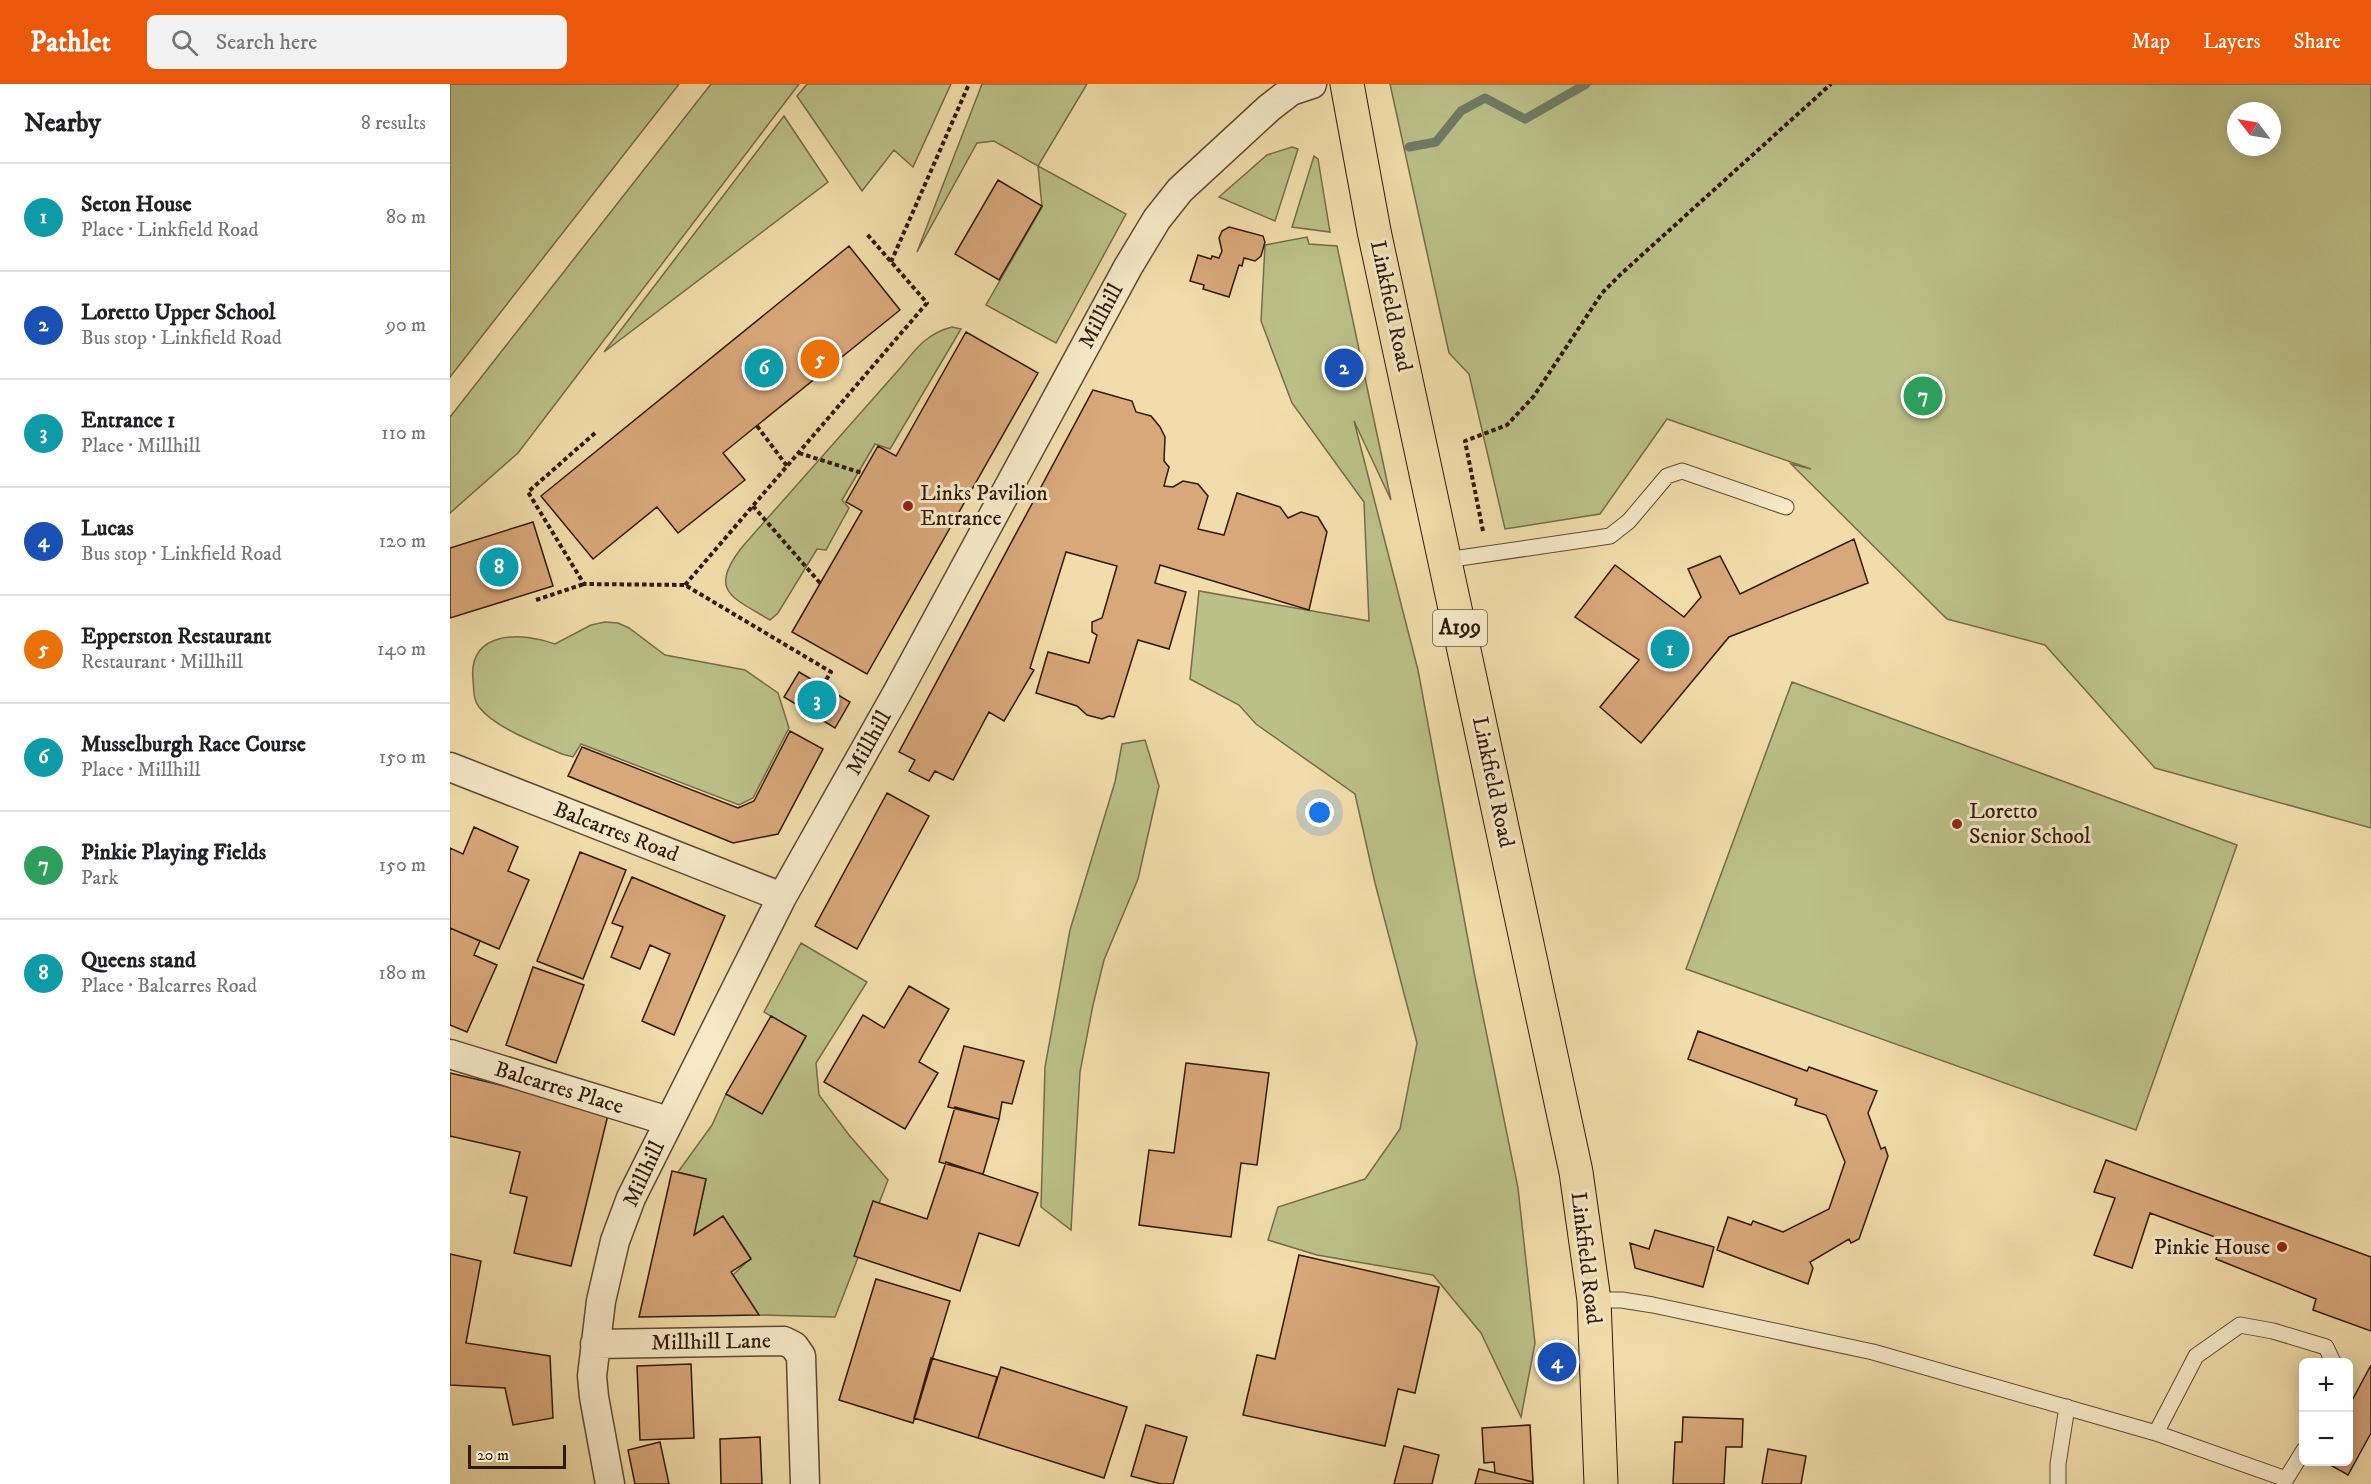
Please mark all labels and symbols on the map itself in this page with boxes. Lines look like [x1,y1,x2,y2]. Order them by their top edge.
north arrow [2227,102,2281,156]
street label: Linkfield Road [1364,238,1418,374]
street label: Millhill [1073,279,1129,353]
pin: 5 [800,336,839,382]
pin: 6 [744,346,784,390]
pin: 2 [1324,346,1364,390]
pin: 7 [1904,374,1942,418]
place label: Links Pavilion Entrance [920,480,1048,532]
marker: Links Pavilion Entrance [901,499,915,513]
pin: 8 [479,544,518,590]
road number: A199 [1433,610,1487,646]
pin: 1 [1650,626,1690,672]
pin: 3 [798,678,836,722]
street label: Millhill [840,706,898,780]
street label: Linkfield Road [1466,714,1520,850]
street label: Balcarres Road [550,796,682,868]
your location [1305,798,1334,827]
place label: Loretto Senior School [1969,798,2091,850]
marker: Loretto Senior School [1950,817,1964,831]
street label: Balcarres Place [491,1056,627,1120]
street label: Millhill [617,1136,671,1211]
street label: Linkfield Road [1564,1190,1608,1326]
place label: Pinkie House [2154,1234,2270,1261]
marker: Pinkie House [2275,1240,2289,1254]
street label: Millhill Lane [651,1327,771,1357]
pin: 4 [1538,1340,1576,1384]
scale bar [468,1442,566,1470]

